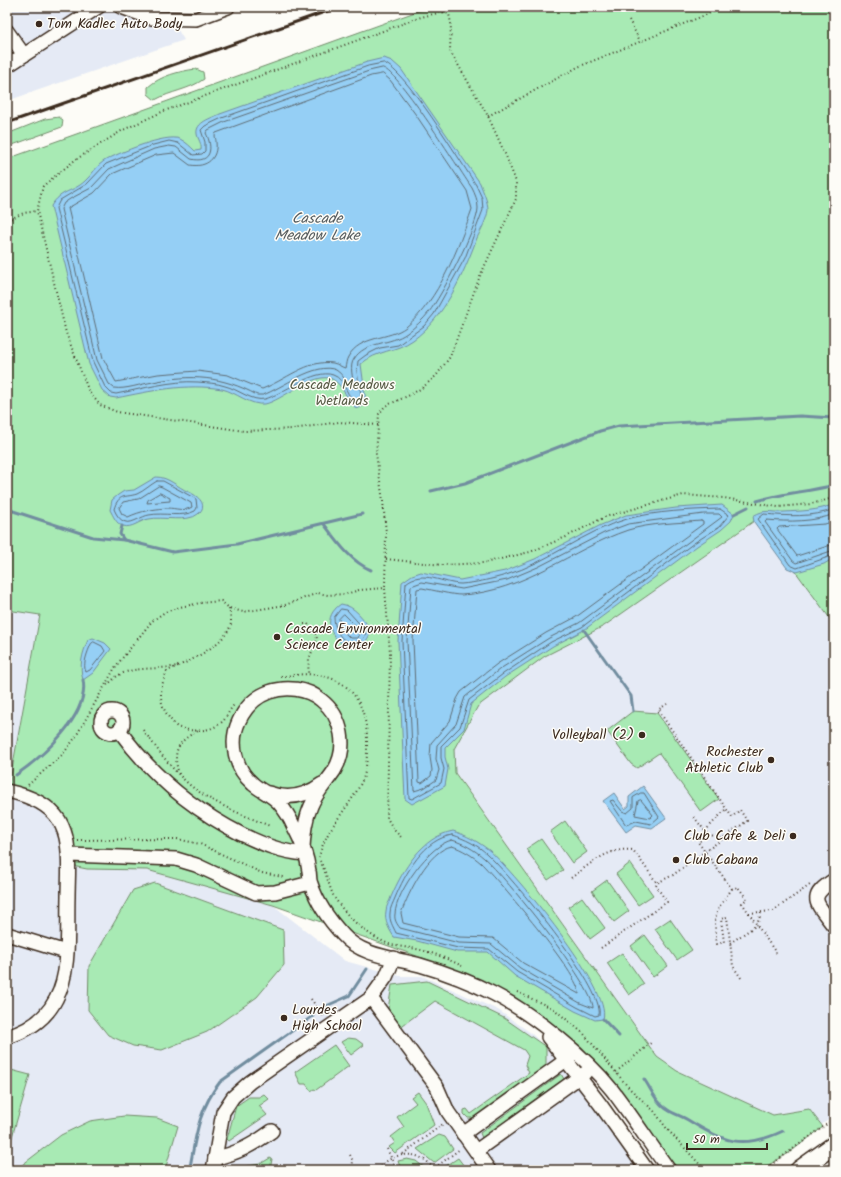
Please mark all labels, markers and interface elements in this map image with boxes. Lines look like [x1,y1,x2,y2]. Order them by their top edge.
place label: Tom Kadlec Auto Body [47,13,183,35]
marker: Tom Kadlec Auto Body [34,19,44,29]
water label: Cascade Meadow Lake [274,207,361,248]
park label: Cascade Meadows Wetlands [289,374,395,412]
place label: Cascade Environmental Science Center [285,618,422,656]
marker: Cascade Environmental Science Center [272,632,282,642]
place label: Volleyball (2) [552,724,634,746]
marker: Volleyball (2) [637,730,647,740]
place label: Rochester Athletic Club [685,741,764,779]
marker: Rochester Athletic Club [766,755,776,765]
place label: Club Cafe & Deli [684,825,786,847]
marker: Club Cafe & Deli [788,831,798,841]
place label: Club Cabana [684,849,758,871]
marker: Club Cabana [671,855,681,865]
place label: Lourdes High School [292,999,362,1037]
marker: Lourdes High School [279,1013,289,1023]
scale bar [687,1125,767,1151]
text: 50 m [693,1130,720,1149]

